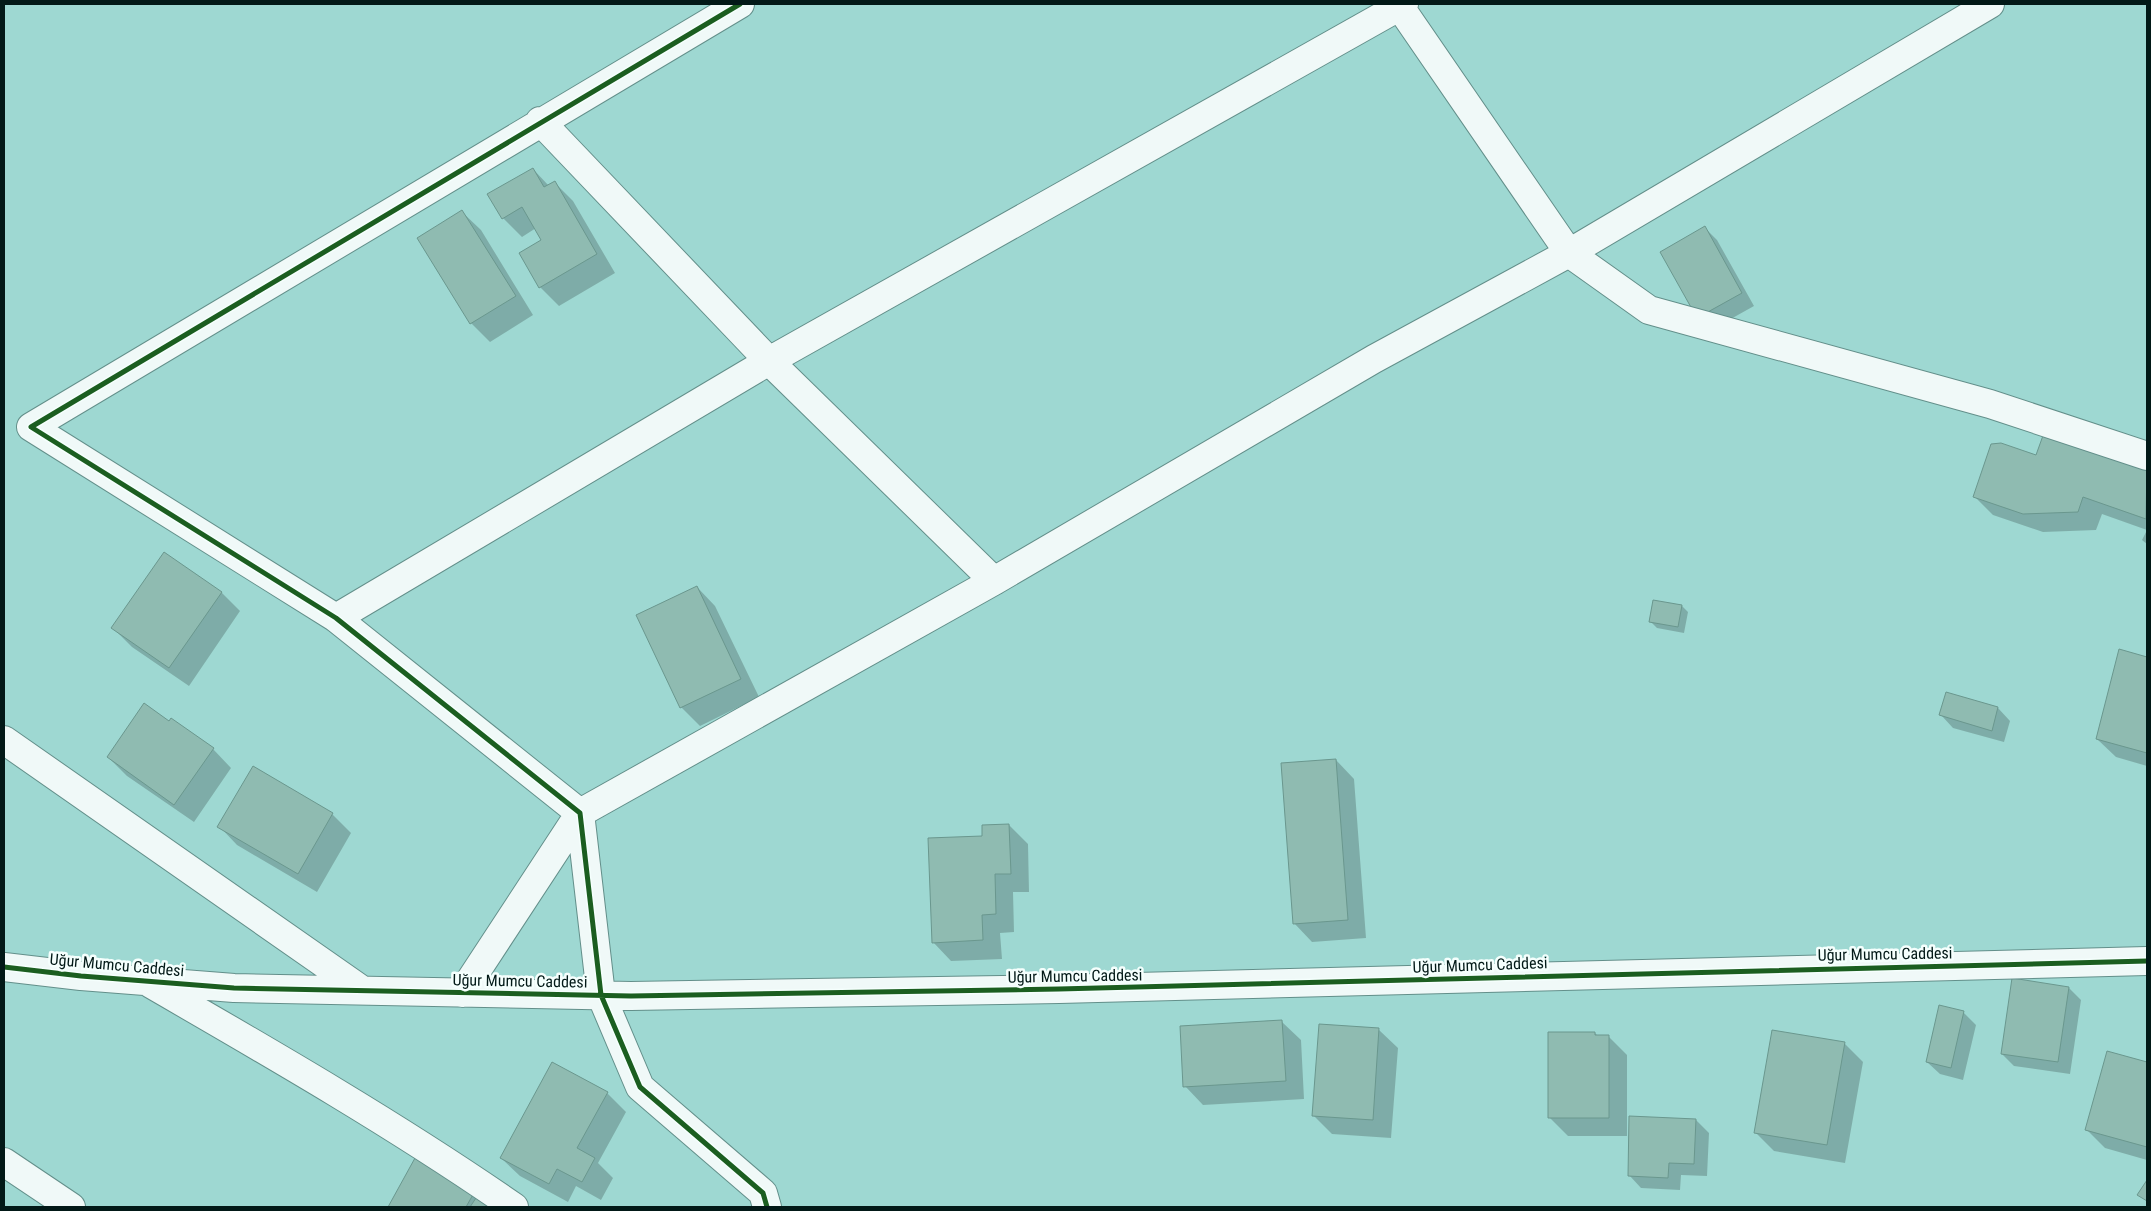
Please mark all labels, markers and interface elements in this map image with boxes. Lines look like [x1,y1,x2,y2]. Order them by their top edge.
street label: Uğur Mumcu Caddesi [1817,943,1953,965]
street label: Uğur Mumcu Caddesi [49,950,185,980]
street label: Uğur Mumcu Caddesi [1412,953,1548,977]
street label: Uğur Mumcu Caddesi [1007,965,1143,987]
street label: Uğur Mumcu Caddesi [452,970,588,992]

